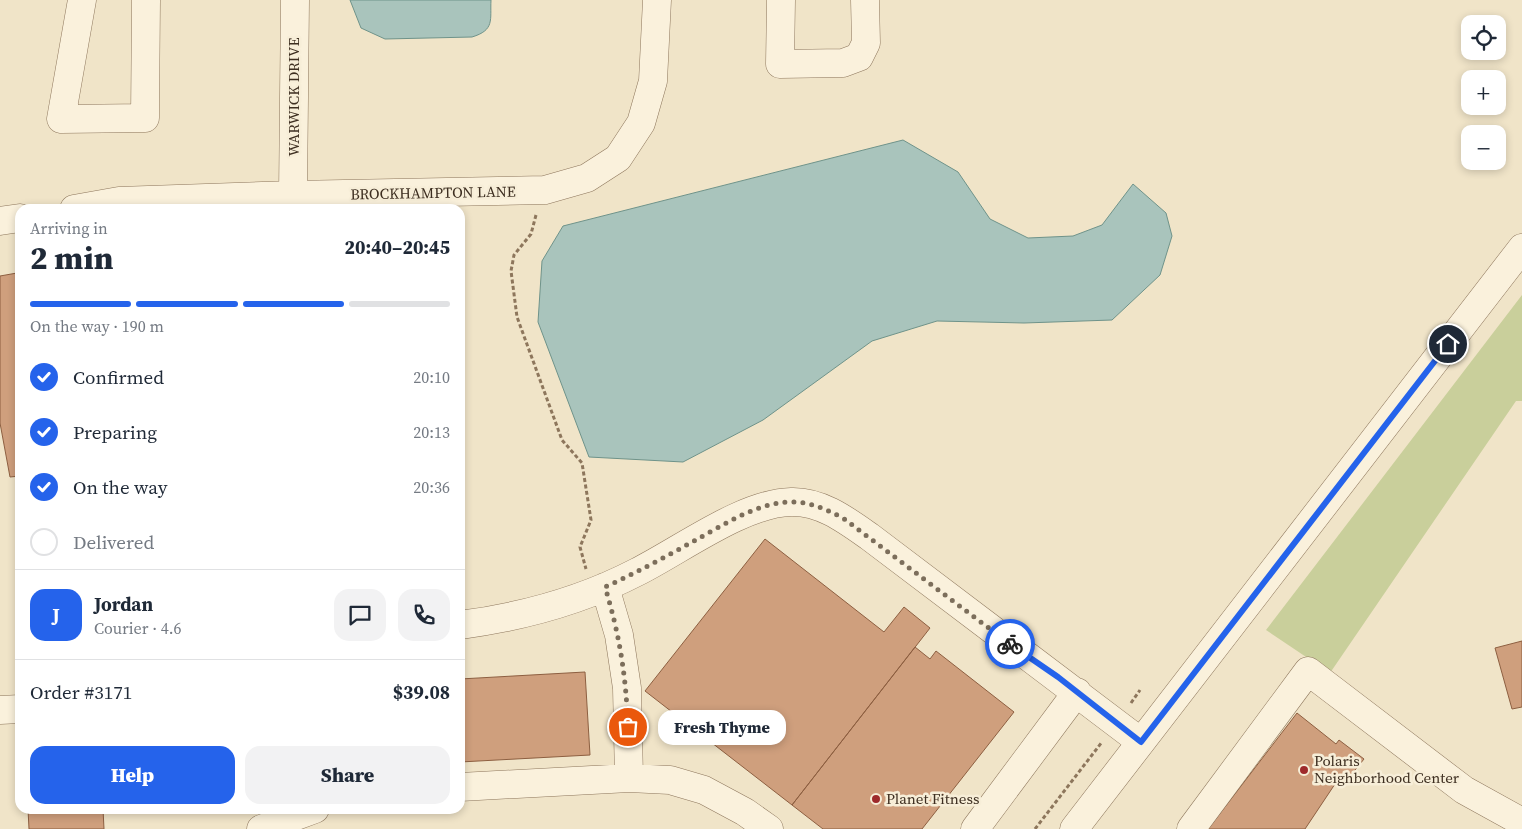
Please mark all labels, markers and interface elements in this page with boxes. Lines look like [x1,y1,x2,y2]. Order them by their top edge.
map controls [1461,15,1506,170]
button: locate [1461,15,1506,60]
street label: WARWICK DRIVE [283,38,304,156]
button: + [1461,70,1506,115]
button: − [1461,125,1506,170]
street label: BROCKHAMPTON LANE [350,181,516,204]
text: Arriving in [30,217,108,239]
text: 20:40–20:45 [345,234,450,260]
text: 2 min [30,236,113,280]
text: On the way · 190 m [30,315,164,337]
pin [1427,323,1469,365]
icon: home [1434,330,1462,358]
icon: check [30,363,58,391]
text: Confirmed [73,364,164,390]
text: 20:10 [413,366,450,388]
icon: check [30,418,58,446]
text: Preparing [73,419,157,445]
text: 20:13 [413,421,450,443]
icon: check [30,473,58,501]
text: On the way [73,474,168,500]
text: 20:36 [413,476,450,498]
text: Delivered [73,529,154,555]
button: chat [334,589,386,641]
button: phone [398,589,450,641]
text: Jordan [94,591,153,617]
text: J [52,602,60,628]
text: Courier · 4.6 [94,617,182,639]
courier [985,619,1035,669]
icon: bike [996,630,1024,658]
text: Order #3171 [30,679,132,705]
text: $39.08 [393,679,450,705]
pin [607,706,649,748]
callout: Fresh Thyme [658,710,786,744]
icon: bag [614,713,642,741]
text: Fresh Thyme [674,716,770,738]
button: Help [30,746,235,804]
button: Share [245,746,450,804]
place label: Polaris Neighborhood Center [1314,750,1460,788]
marker: Polaris Neighborhood Center [1298,764,1310,776]
place label: Planet Fitness [886,788,979,809]
marker: Planet Fitness [870,793,882,805]

